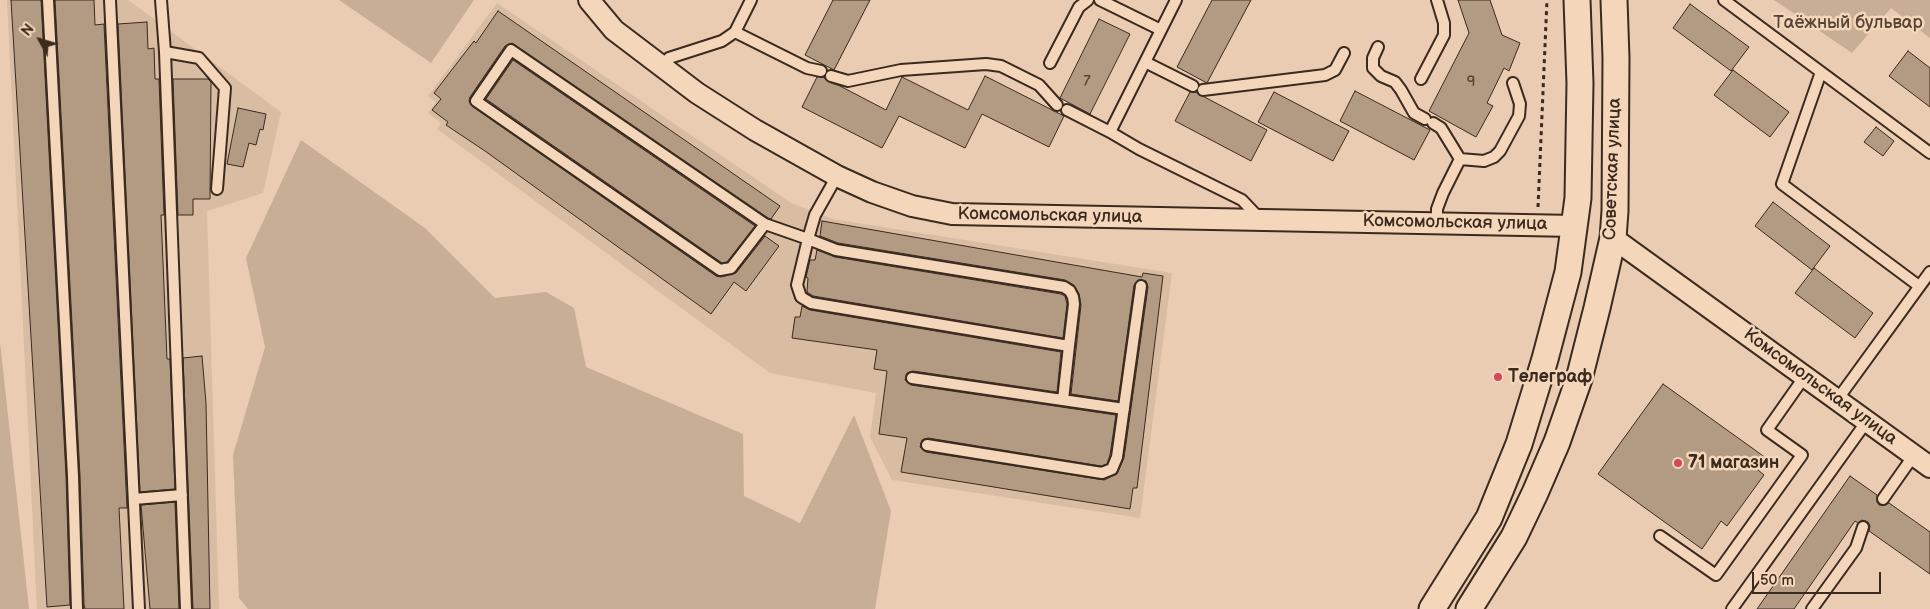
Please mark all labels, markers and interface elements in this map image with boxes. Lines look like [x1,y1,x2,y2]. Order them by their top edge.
park label: Таёжный бульвар [1773,12,1923,34]
north arrow [15,15,65,65]
text: N [18,21,38,40]
house number: 7 [1083,73,1091,91]
house number: 9 [1467,73,1475,91]
street label: Советская улица [1600,97,1626,241]
street label: Комсомольская улица [957,204,1143,228]
street label: Комсомольская улица [1362,211,1548,235]
street label: Комсомольская улица [1739,324,1901,450]
place label: Телеграф [1508,366,1592,388]
marker: Телеграф [1492,371,1504,383]
place label: 71 магазин [1688,452,1779,474]
marker: 71 магазин [1672,457,1684,469]
scale bar [1755,562,1884,594]
text: 50 m [1760,571,1794,590]

